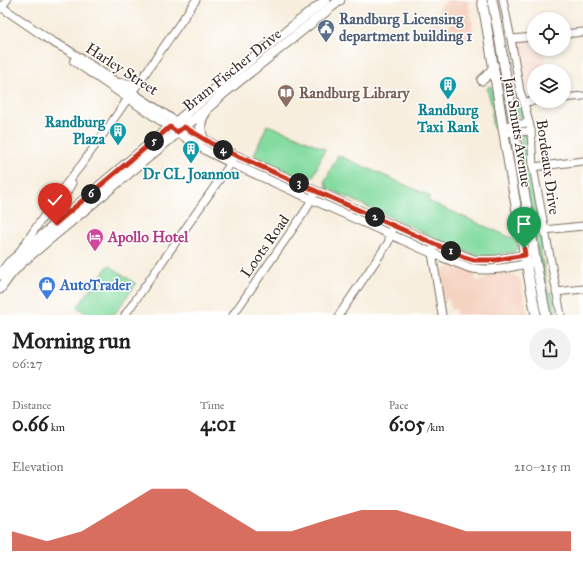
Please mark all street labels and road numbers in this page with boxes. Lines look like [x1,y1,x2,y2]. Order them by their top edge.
street label: Bram Fischer Drive [179,25,285,115]
street label: Harley Street [82,39,162,99]
street label: Jan Smuts Avenue [499,74,536,189]
street label: Bordeaux Drive [532,118,564,216]
street label: Loots Road [237,211,293,281]

